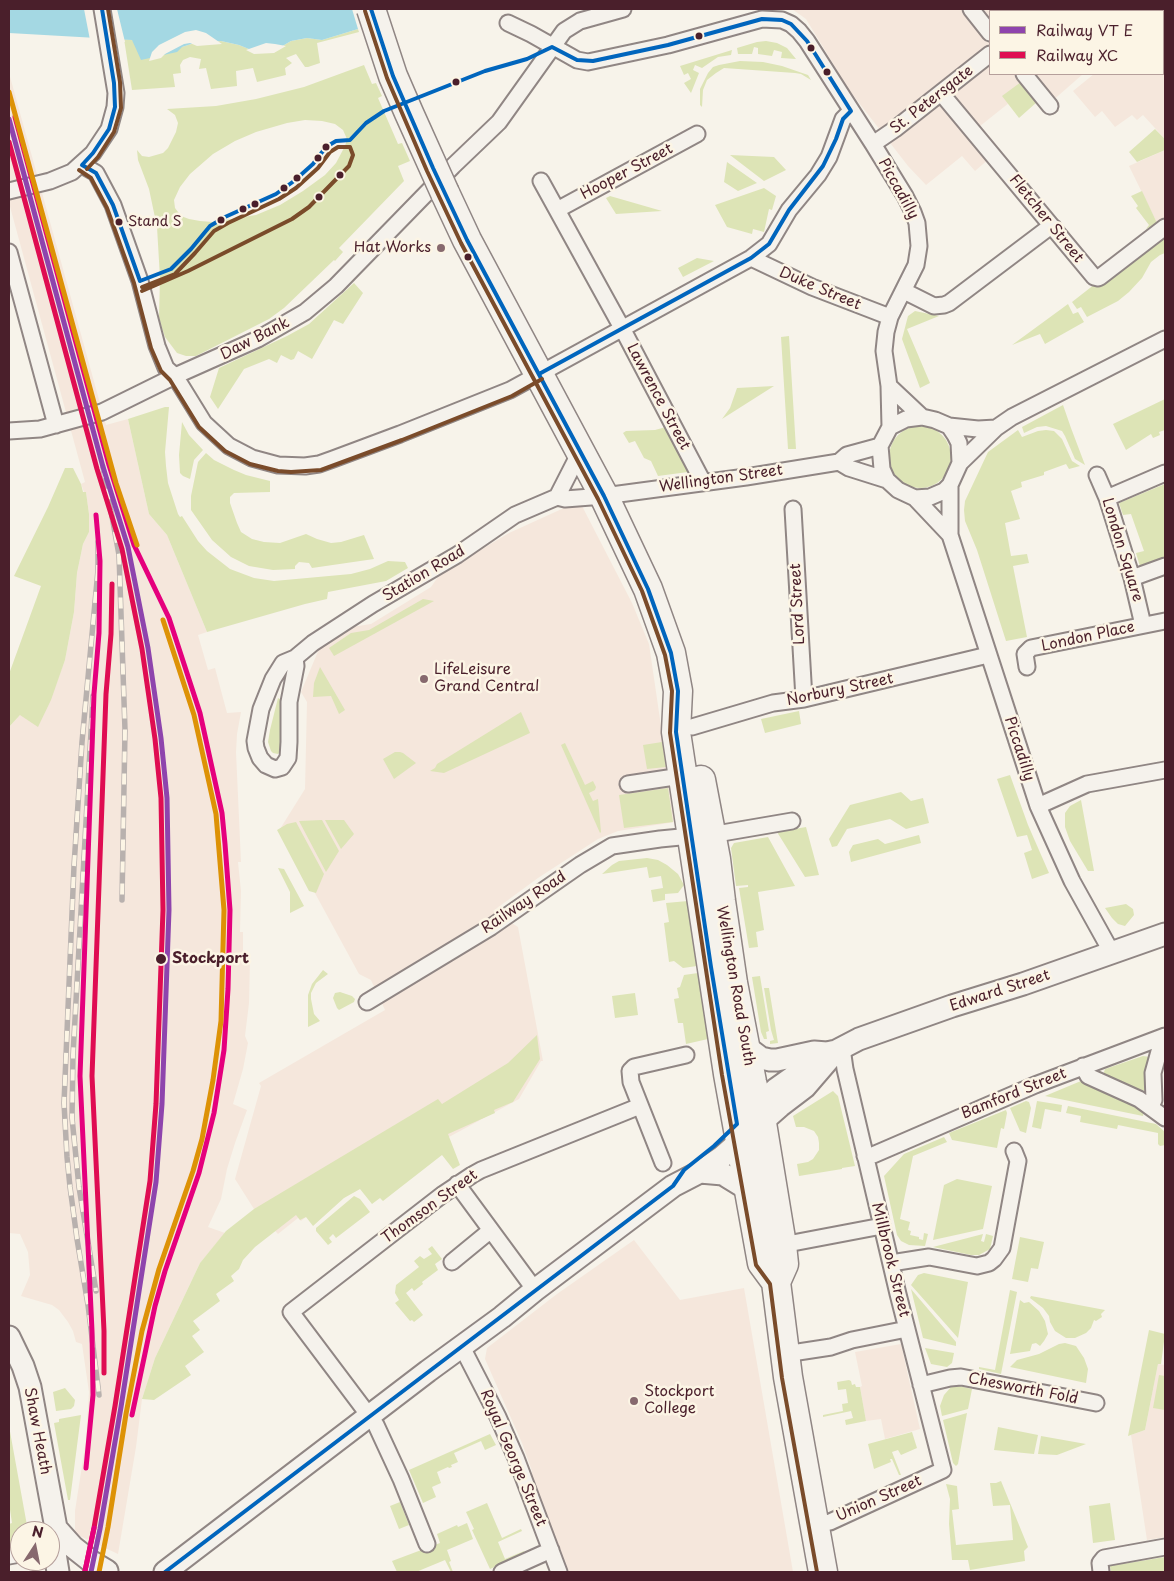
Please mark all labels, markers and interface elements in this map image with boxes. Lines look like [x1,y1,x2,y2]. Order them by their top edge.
legend [989,10,1164,75]
text: Railway VT E [1036,18,1133,41]
unlabelled marker [694,31,704,41]
unlabelled marker [806,43,816,53]
text: Railway XC [1036,43,1118,66]
street label: St. Petersgate [887,62,977,138]
unlabelled marker [822,67,832,77]
unlabelled marker [451,77,461,87]
street label: Hooper Street [578,140,676,204]
unlabelled marker [321,142,331,152]
unlabelled marker [313,153,323,163]
street label: Piccadilly [874,155,922,223]
unlabelled marker [335,170,345,180]
street label: Fletcher Street [1005,171,1087,267]
unlabelled marker [292,173,302,183]
unlabelled marker [279,183,289,193]
unlabelled marker [314,192,324,202]
unlabelled marker [250,199,260,209]
unlabelled marker [238,204,248,214]
place label: Stand S [128,214,181,230]
unlabelled marker [216,215,226,225]
marker: Stand S [114,217,124,227]
place label: Hat Works [354,239,431,257]
marker: Hat Works [435,242,447,254]
unlabelled marker [463,252,473,262]
street label: Duke Street [776,264,864,314]
street label: Daw Bank [217,314,293,364]
street label: Lawrence Street [622,341,694,453]
street label: Wellington Street [658,461,784,497]
street label: London Square [1098,496,1146,604]
street label: Station Road [380,542,468,606]
street label: Lord Street [787,563,809,645]
street label: London Place [1040,618,1136,656]
place label: LifeLeisure Grand Central [434,661,539,696]
street label: Norbury Street [785,670,895,710]
marker: LifeLeisure Grand Central [418,673,430,685]
street label: Piccadilly [1000,714,1038,784]
street label: Railway Road [478,868,570,938]
street label: Wellington Road South [712,905,758,1067]
place label: Stockport [172,950,249,968]
marker: Stockport [154,952,168,966]
street label: Edward Street [948,966,1052,1016]
street label: Bamford Street [959,1065,1069,1123]
street label: Thomson Street [379,1166,481,1248]
street label: Millbrook Street [867,1201,913,1319]
street label: Chesworth Fold [967,1370,1079,1408]
place label: Stockport College [644,1383,714,1418]
street label: Shaw Heath [20,1386,54,1476]
street label: Royal George Street [476,1387,550,1529]
marker: Stockport College [628,1395,640,1407]
street label: Union Street [833,1472,925,1526]
text: N [30,1520,45,1543]
north arrow [10,1521,60,1571]

